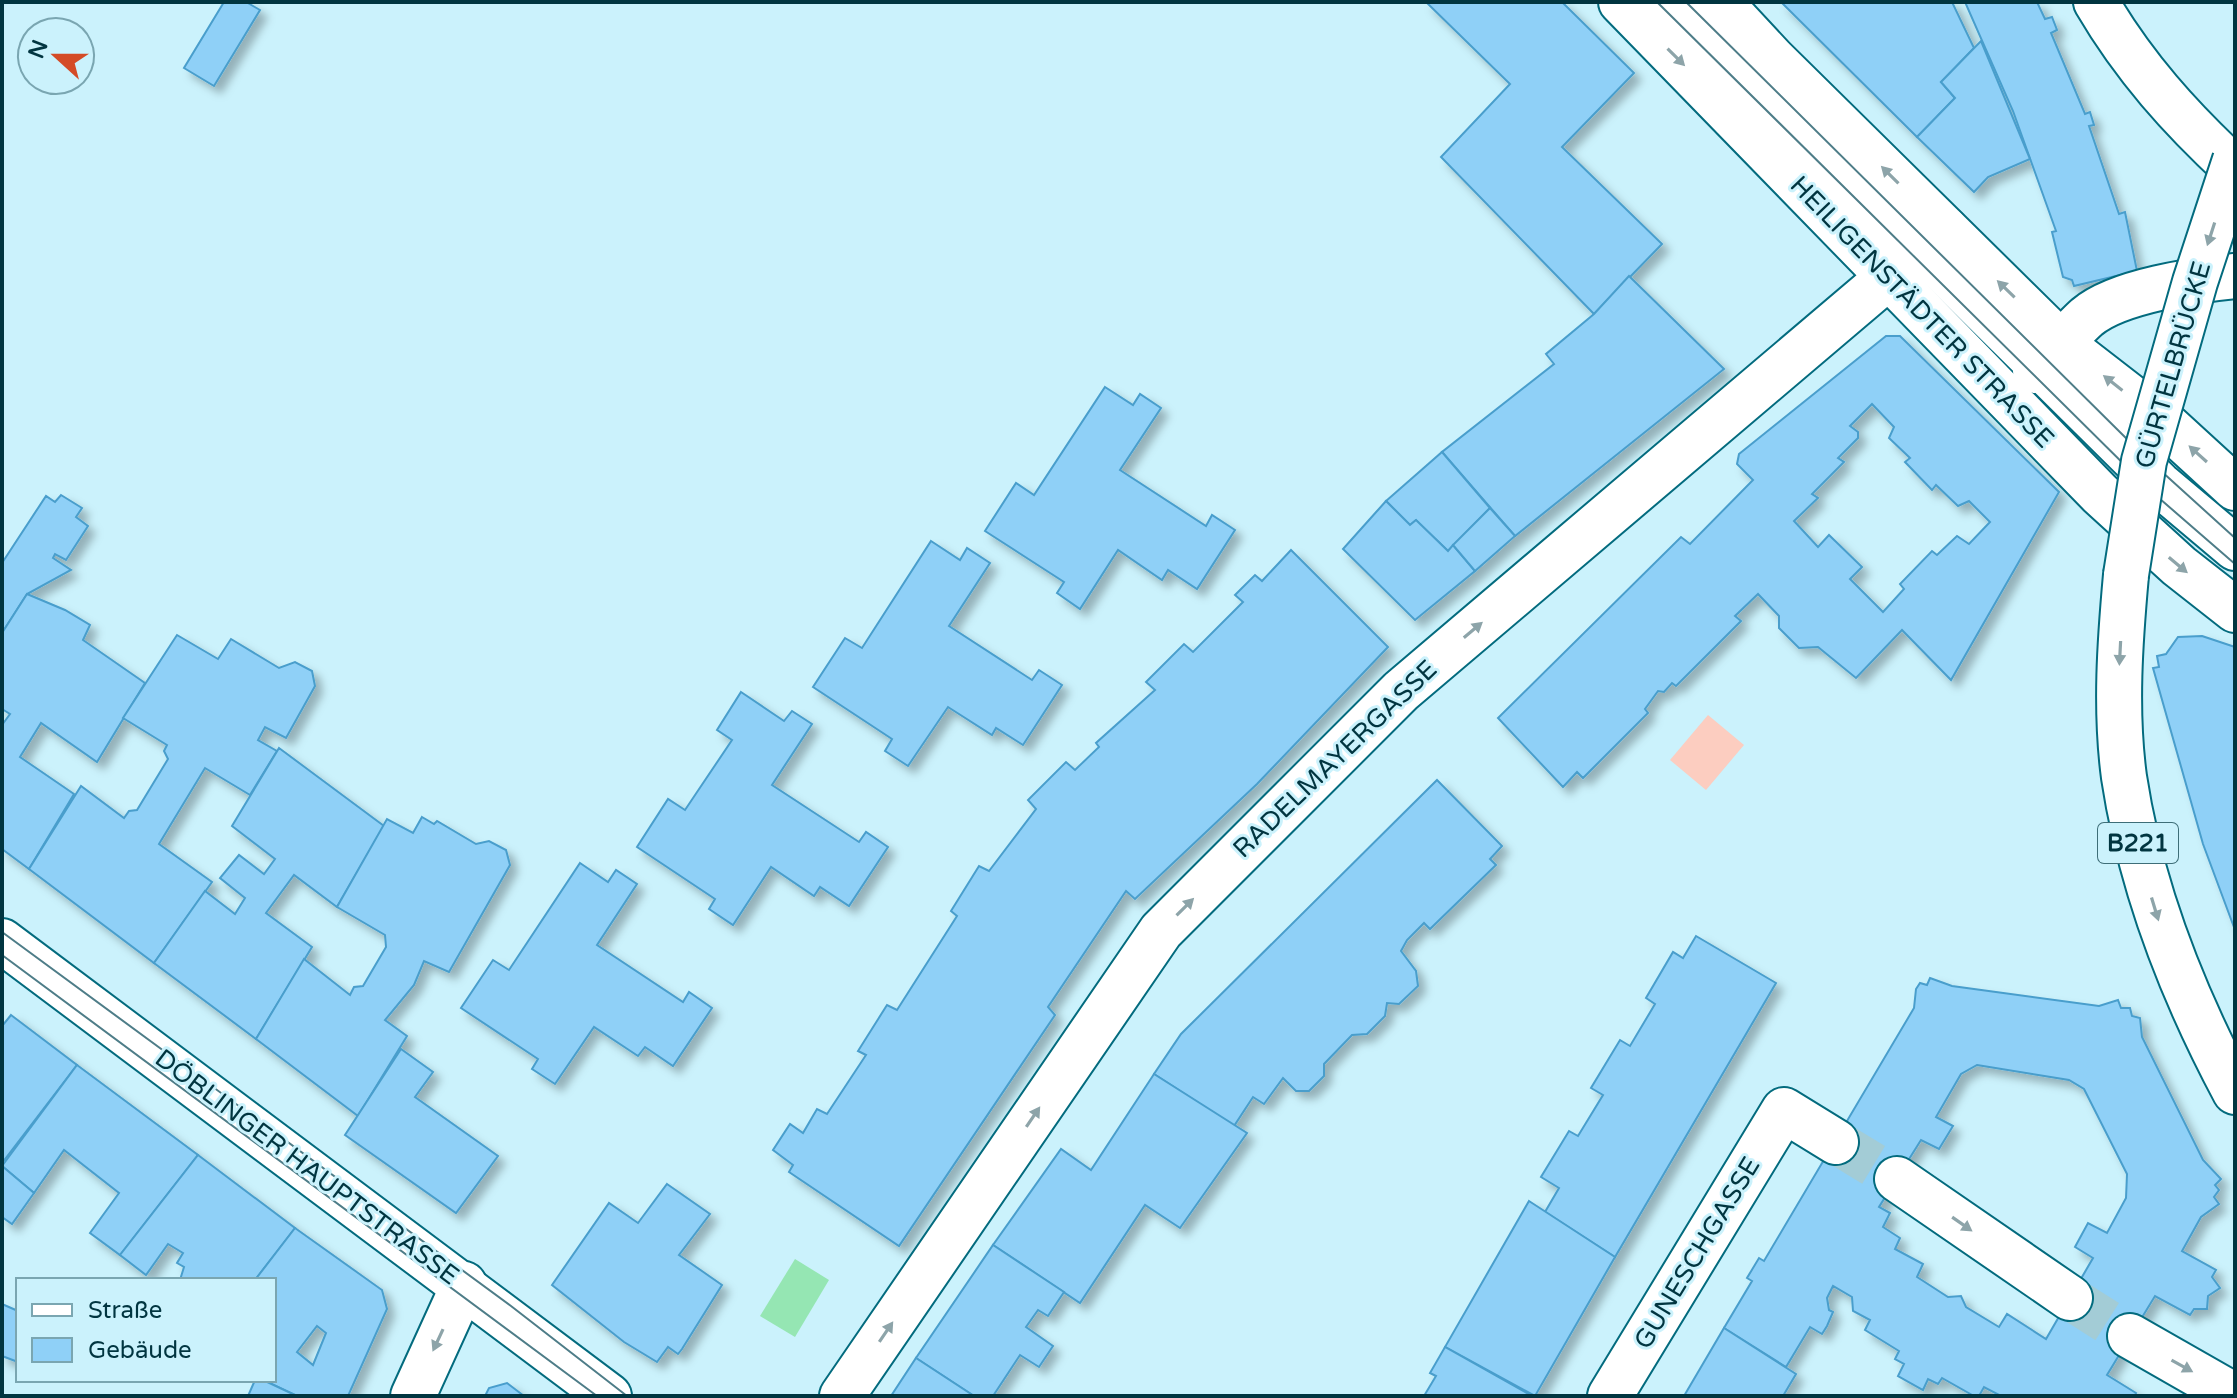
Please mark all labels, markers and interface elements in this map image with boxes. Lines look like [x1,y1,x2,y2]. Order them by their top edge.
north arrow [16,16,96,96]
text: N [23,36,54,62]
one-way arrow [1666,47,1685,66]
one-way arrow [1881,166,1900,184]
street label: HEILIGENSTÄDTER STRASSE [1784,170,2060,454]
one-way arrow [2204,222,2216,246]
street label: GÜRTELBRÜCKE [2129,258,2217,472]
one-way arrow [1997,280,2016,299]
one-way arrow [2103,376,2123,392]
one-way arrow [2189,446,2208,464]
one-way arrow [2168,556,2188,573]
one-way arrow [1463,622,1483,639]
one-way arrow [2114,641,2127,666]
street label: RADELMAYERGASSE [1227,654,1443,864]
road number: B221 [2098,823,2178,863]
one-way arrow [2149,897,2162,921]
one-way arrow [1175,898,1194,917]
street label: DÖBLINGER HAUPTSTRASSE [149,1043,465,1291]
one-way arrow [1025,1107,1040,1128]
street label: GUNESCHGASSE [1628,1151,1766,1355]
one-way arrow [1951,1216,1972,1231]
legend [16,1278,276,1382]
text: Straße [88,1296,162,1325]
one-way arrow [878,1321,893,1342]
one-way arrow [432,1328,445,1352]
text: Gebäude [88,1336,192,1365]
one-way arrow [2171,1359,2194,1373]

